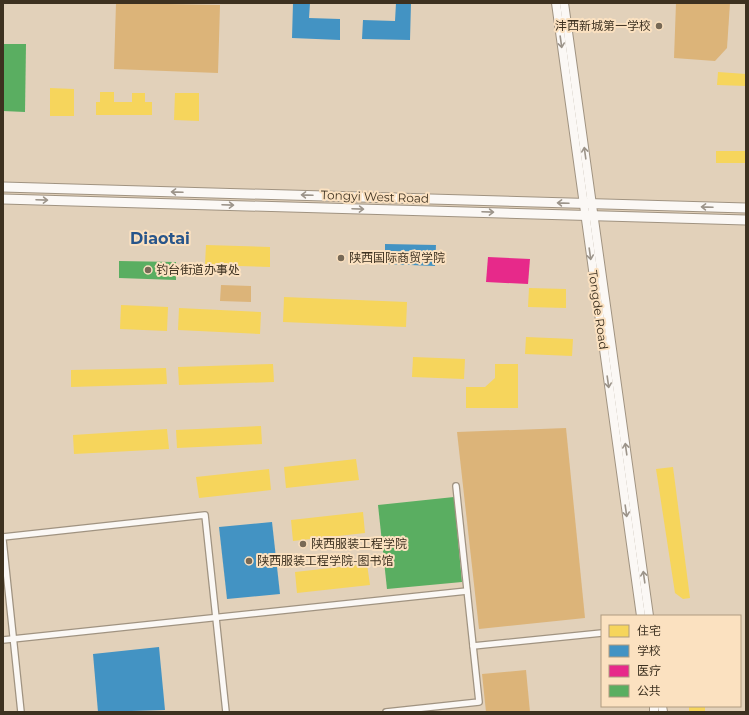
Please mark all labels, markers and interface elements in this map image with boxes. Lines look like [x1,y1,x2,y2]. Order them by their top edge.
place label: 沣西新城第一学校 [555,18,651,33]
marker: 沣西新城第一学校 [654,21,664,31]
one-way arrow [557,35,565,48]
one-way arrow [581,147,589,160]
street label: Tongyi West Road [321,187,429,206]
one-way arrow [171,188,184,195]
one-way arrow [301,192,314,199]
one-way arrow [35,196,48,204]
one-way arrow [557,199,570,207]
one-way arrow [221,201,234,209]
one-way arrow [701,204,714,211]
one-way arrow [351,205,364,212]
one-way arrow [481,208,494,216]
district label: Diaotai [130,229,190,248]
one-way arrow [586,247,594,260]
place label: 陕西国际商贸学院 [349,250,445,265]
marker: 陕西国际商贸学院 [336,253,346,263]
place label: 钓台街道办事处 [156,262,240,277]
marker: 钓台街道办事处 [143,265,153,275]
street label: Tongde Road [586,269,611,351]
one-way arrow [604,375,612,388]
one-way arrow [622,443,630,456]
one-way arrow [622,504,630,517]
place label: 陕西服装工程学院 [311,536,407,551]
marker: 陕西服装工程学院 [298,539,308,549]
place label: 陕西服装工程学院-图书馆 [257,553,394,568]
marker: 陕西服装工程学院-图书馆 [244,556,254,566]
one-way arrow [640,571,648,584]
legend [601,615,741,707]
text: 住宅 [637,623,661,638]
text: 学校 [637,643,661,658]
text: 医疗 [637,663,661,678]
text: 公共 [637,683,661,698]

